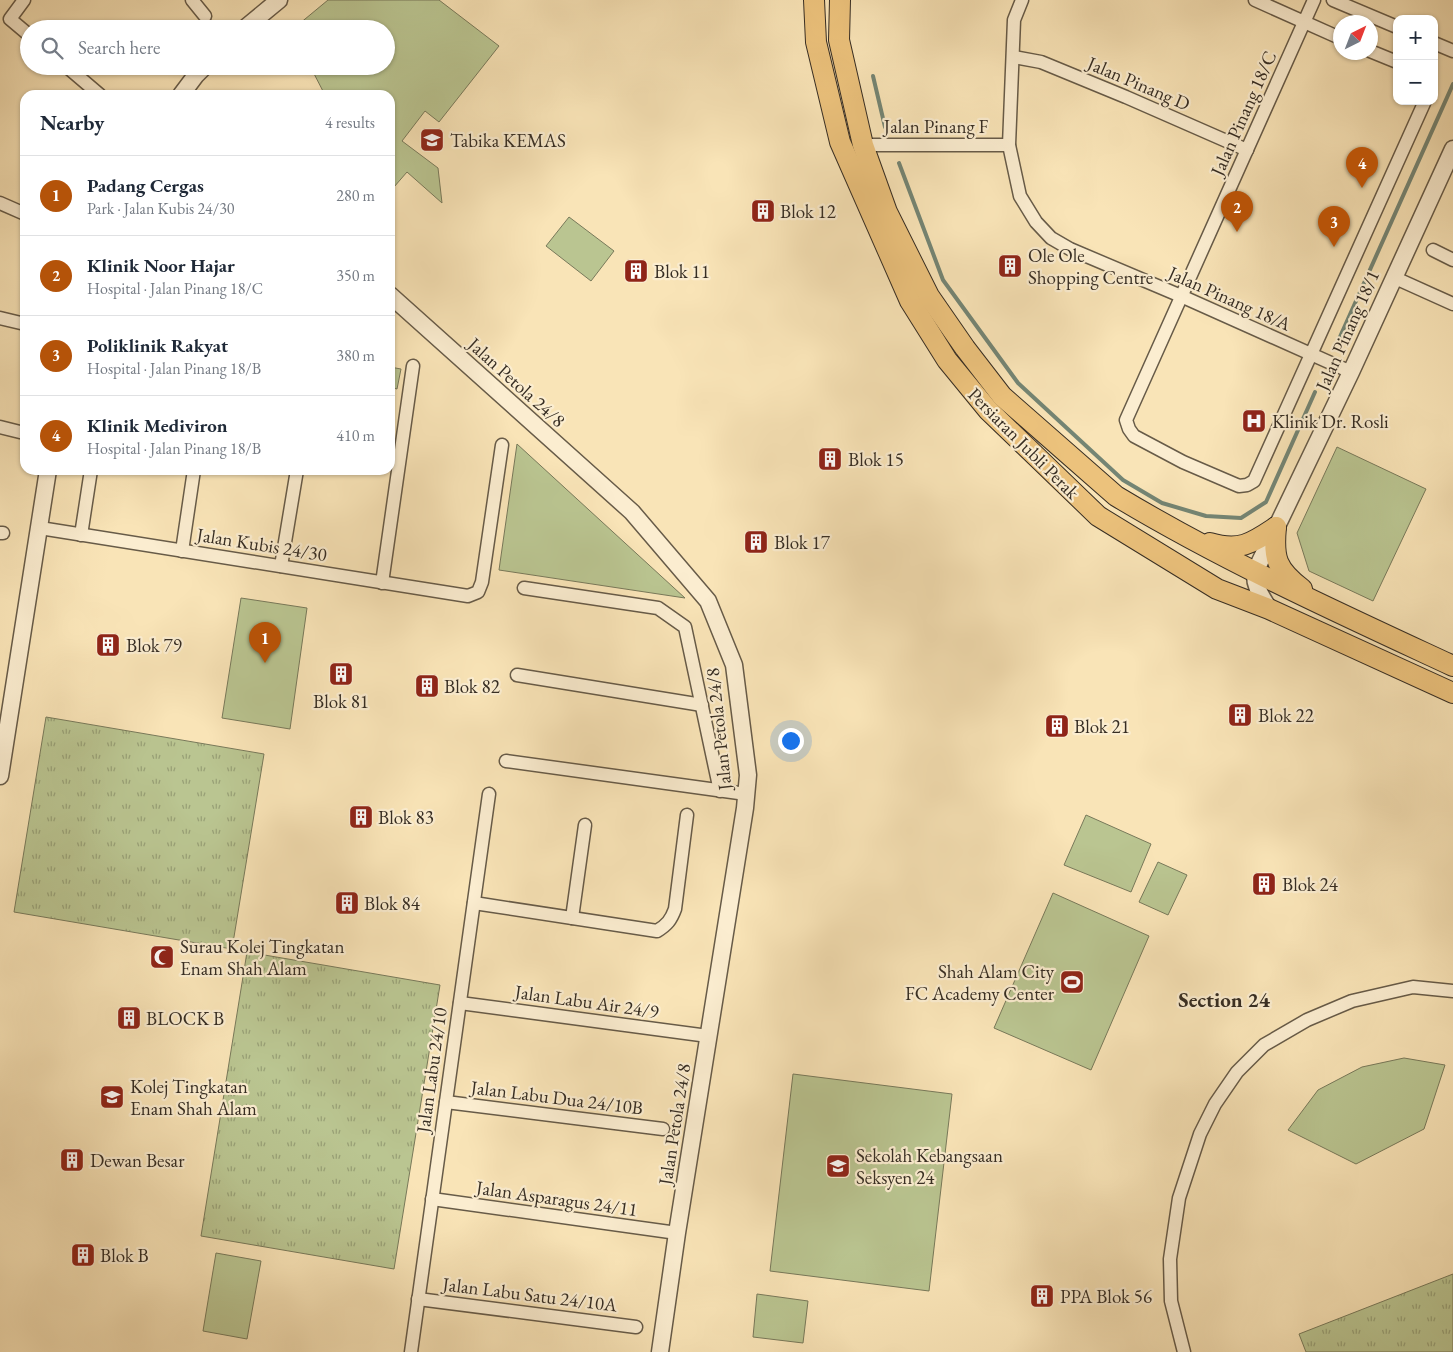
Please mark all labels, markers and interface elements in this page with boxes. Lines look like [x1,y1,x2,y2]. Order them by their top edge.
north arrow [1333,15,1378,60]
map controls [1393,15,1438,105]
button: + [1393,15,1438,60]
search box [20,20,395,75]
icon: search [38,34,66,62]
text: Search here [78,35,160,60]
street label: Jalan Pinang 18/C [1204,47,1282,181]
street label: Jalan Pinang D [1082,50,1194,116]
button: − [1393,60,1438,105]
text: Nearby [40,109,104,136]
text: 4 results [325,112,375,133]
street label: Jalan Pinang F [882,114,989,139]
school or university icon: Tabika KEMAS [419,127,445,153]
place label: Tabika KEMAS [450,128,566,153]
pin: 4 [1346,147,1378,188]
text: Padang Cergas [87,173,204,198]
text: 1 [52,185,60,206]
text: 280 m [336,185,375,206]
pin: 2 [1221,191,1253,232]
text: Park · Jalan Kubis 24/30 [87,198,235,219]
building icon: Blok 12 [750,198,776,224]
place label: Blok 12 [780,199,836,224]
pin: 3 [1318,206,1350,247]
place label: Ole Ole Shopping Centre [1028,243,1153,290]
text: Klinik Noor Hajar [87,253,235,278]
building icon: Ole Ole Shopping Centre [997,253,1023,279]
building icon: Blok 11 [623,258,649,284]
place label: Blok 11 [654,259,710,284]
street label: Jalan Pinang 18/A [1163,259,1296,337]
text: 2 [52,265,60,286]
text: 350 m [336,265,375,286]
street label: Jalan Pinang 18/1 [1309,266,1385,396]
text: Hospital · Jalan Pinang 18/C [87,278,263,299]
street label: Jalan Petola 24/8 [461,331,571,433]
text: Poliklinik Rakyat [87,333,228,358]
text: 3 [52,345,60,366]
text: 380 m [336,345,375,366]
text: Hospital · Jalan Pinang 18/B [87,358,261,379]
street label: Persiaran Jubli Perak [962,382,1086,505]
hospital icon: Klinik Dr. Rosli [1241,408,1267,434]
place label: Klinik Dr. Rosli [1272,409,1389,434]
text: Klinik Mediviron [87,413,228,438]
text: 4 [52,425,60,446]
text: 410 m [336,425,375,446]
text: Hospital · Jalan Pinang 18/B [87,438,261,459]
building icon: Blok 15 [817,446,843,472]
place label: Blok 15 [848,447,904,472]
street label: Jalan Kubis 24/30 [193,522,329,567]
building icon: Blok 17 [743,529,769,555]
place label: Blok 17 [774,530,831,555]
pin: 1 [249,622,281,663]
building icon: Blok 79 [95,632,121,658]
place label: Blok 79 [126,633,182,658]
building icon: Blok 81 [328,661,354,687]
street label: Jalan Petola 24/8 [700,667,738,793]
building icon: Blok 82 [414,673,440,699]
place label: Blok 82 [444,674,500,699]
place label: Blok 81 [313,689,369,714]
building icon: Blok 22 [1227,702,1253,728]
place label: Blok 22 [1258,703,1314,728]
building icon: Blok 21 [1044,713,1070,739]
place label: Blok 21 [1074,714,1130,739]
your location [778,728,804,754]
building icon: Blok 83 [348,804,374,830]
place label: Blok 83 [378,805,434,830]
building icon: Blok 24 [1251,871,1277,897]
place label: Blok 24 [1282,872,1339,897]
building icon: Blok 84 [334,890,360,916]
place label: Blok 84 [364,891,421,916]
place label: Surau Kolej Tingkatan Enam Shah Alam [180,934,344,981]
mosque icon: Surau Kolej Tingkatan Enam Shah Alam [149,944,175,970]
place label: Shah Alam City FC Academy Center [905,959,1055,1006]
sports icon: Shah Alam City FC Academy Center [1059,969,1085,995]
street label: Jalan Labu Air 24/9 [511,979,661,1024]
district label: Section 24 [1178,986,1271,1013]
building icon: BLOCK B [116,1005,142,1031]
place label: BLOCK B [146,1006,224,1031]
street label: Jalan Labu 24/10 [410,1006,453,1136]
street label: Jalan Petola 24/8 [652,1061,696,1189]
place label: Kolej Tingkatan Enam Shah Alam [130,1074,257,1121]
street label: Jalan Labu Dua 24/10B [467,1074,644,1120]
school or university icon: Kolej Tingkatan Enam Shah Alam [99,1084,125,1110]
place label: Sekolah Kebangsaan Seksyen 24 [856,1143,1003,1190]
building icon: Dewan Besar [59,1147,85,1173]
place label: Dewan Besar [90,1148,185,1173]
school or university icon: Sekolah Kebangsaan Seksyen 24 [825,1153,851,1179]
street label: Jalan Asparagus 24/11 [473,1175,639,1222]
building icon: Blok B [70,1242,96,1268]
place label: Blok B [100,1243,149,1268]
street label: Jalan Labu Satu 24/10A [439,1271,619,1318]
building icon: PPA Blok 56 [1029,1283,1055,1309]
place label: PPA Blok 56 [1060,1284,1152,1309]

